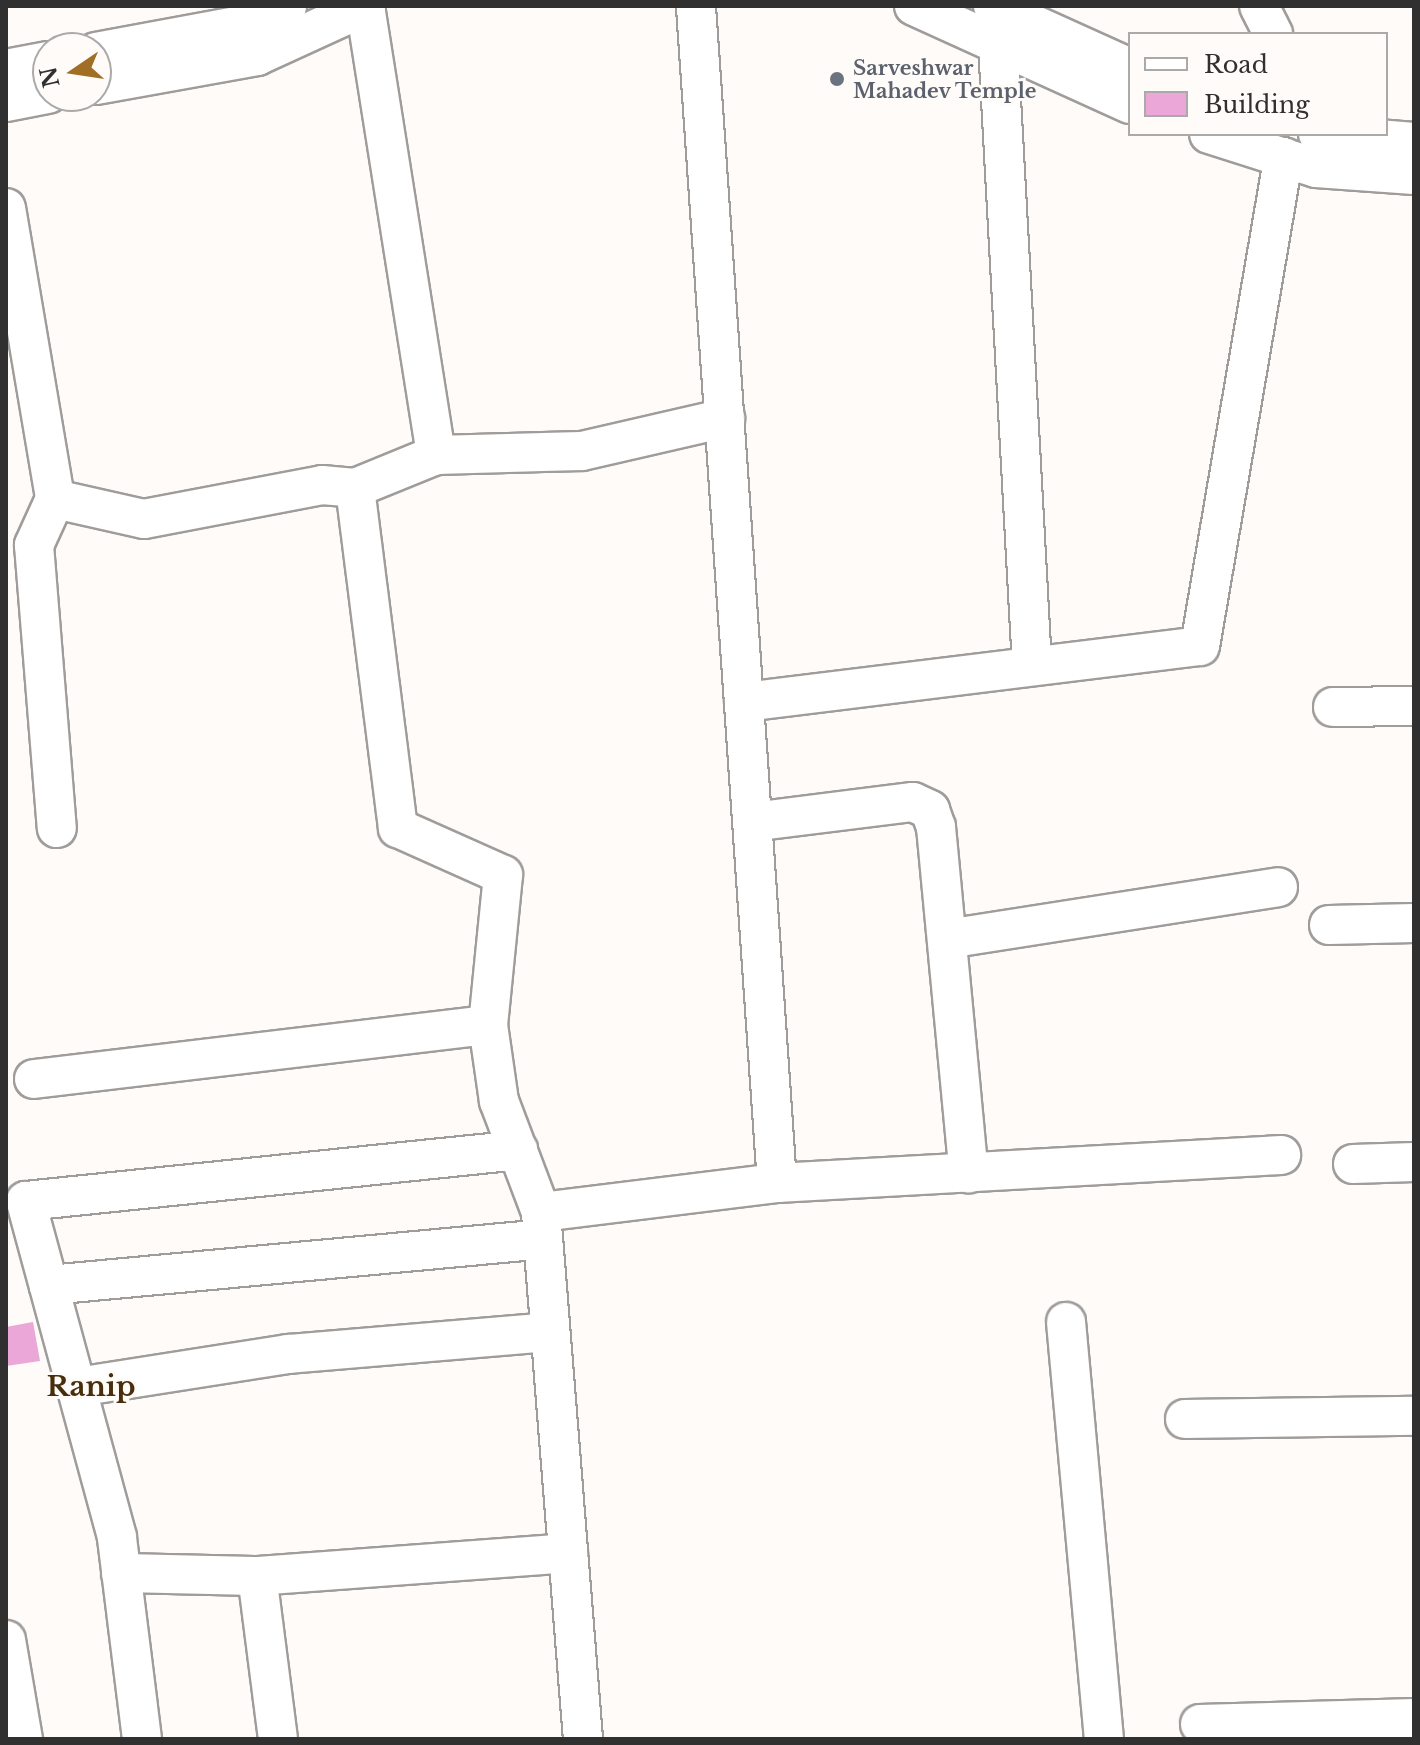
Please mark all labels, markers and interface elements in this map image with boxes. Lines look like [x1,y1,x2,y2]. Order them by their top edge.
north arrow [32,32,112,112]
legend [1128,32,1388,136]
text: Road [1204,50,1268,79]
place label: Sarveshwar Mahadev Temple [853,56,1038,103]
text: N [35,64,66,90]
marker: Sarveshwar Mahadev Temple [828,70,846,88]
text: Building [1204,90,1310,119]
district label: Ranip [47,1370,135,1404]

